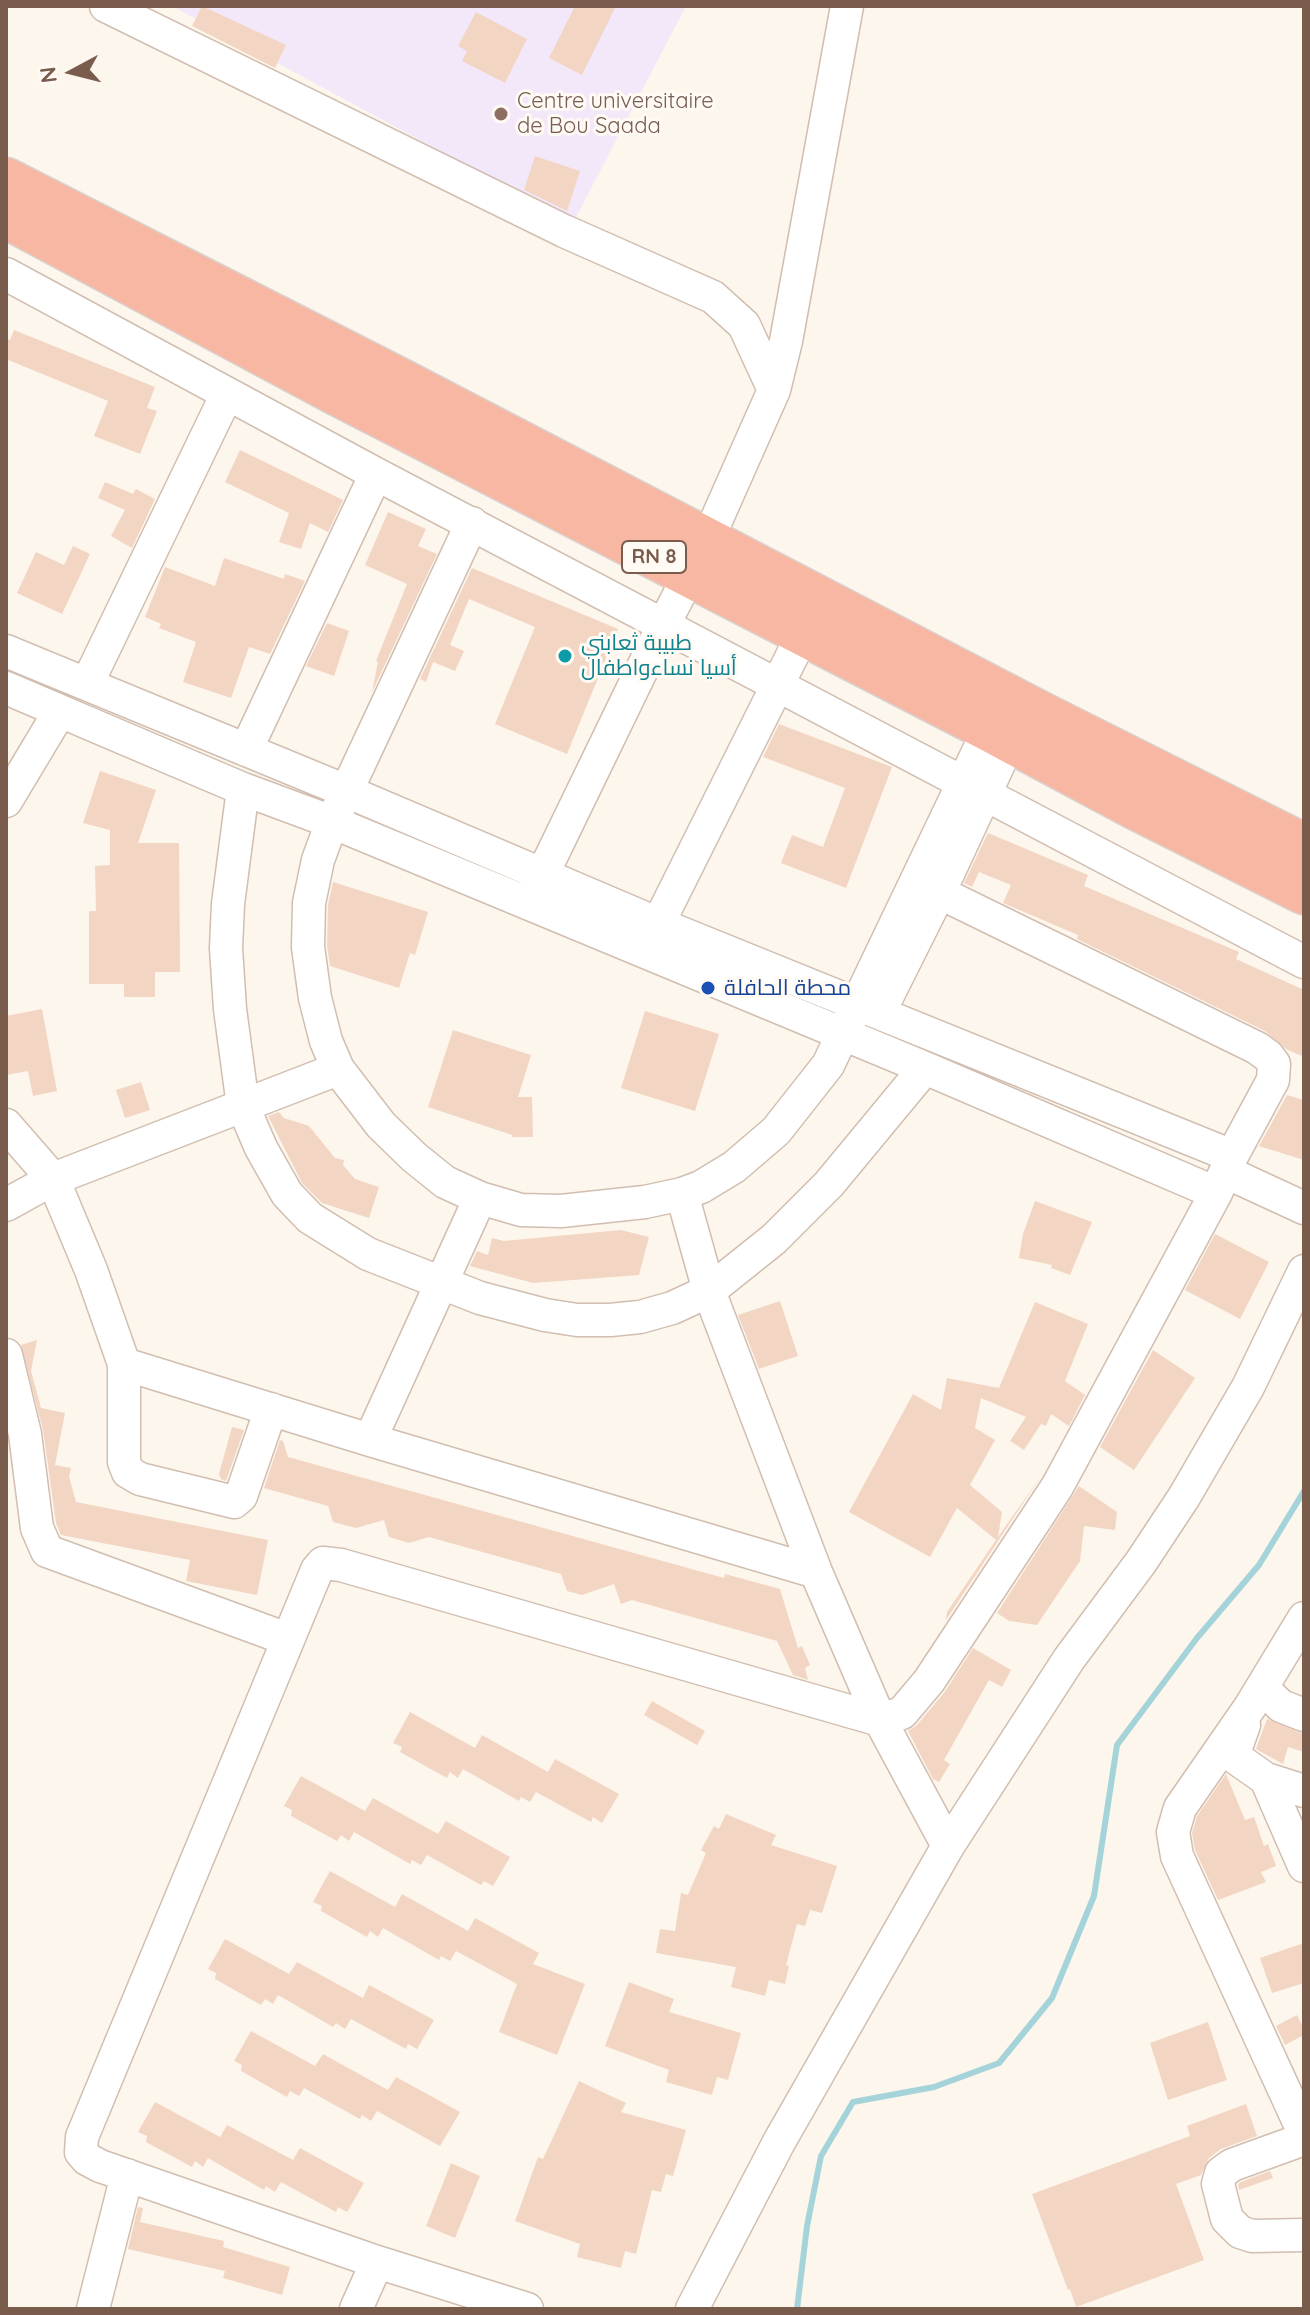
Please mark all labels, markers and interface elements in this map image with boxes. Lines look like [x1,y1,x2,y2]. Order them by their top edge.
north arrow [32,32,112,112]
text: N [33,65,63,85]
place label: Centre universitaire de Bou Saada [517,88,714,140]
marker: Centre universitaire de Bou Saada [492,105,510,123]
road number: RN 8 [622,541,686,573]
place label: طبيبة ثعابني أسيا نساءواطفال [581,630,737,682]
marker: طبيبة ثعابني أسيا نساءواطفال [556,647,574,665]
place label: محطة الحافلة [724,975,851,1001]
marker: محطة الحافلة [699,979,717,997]

